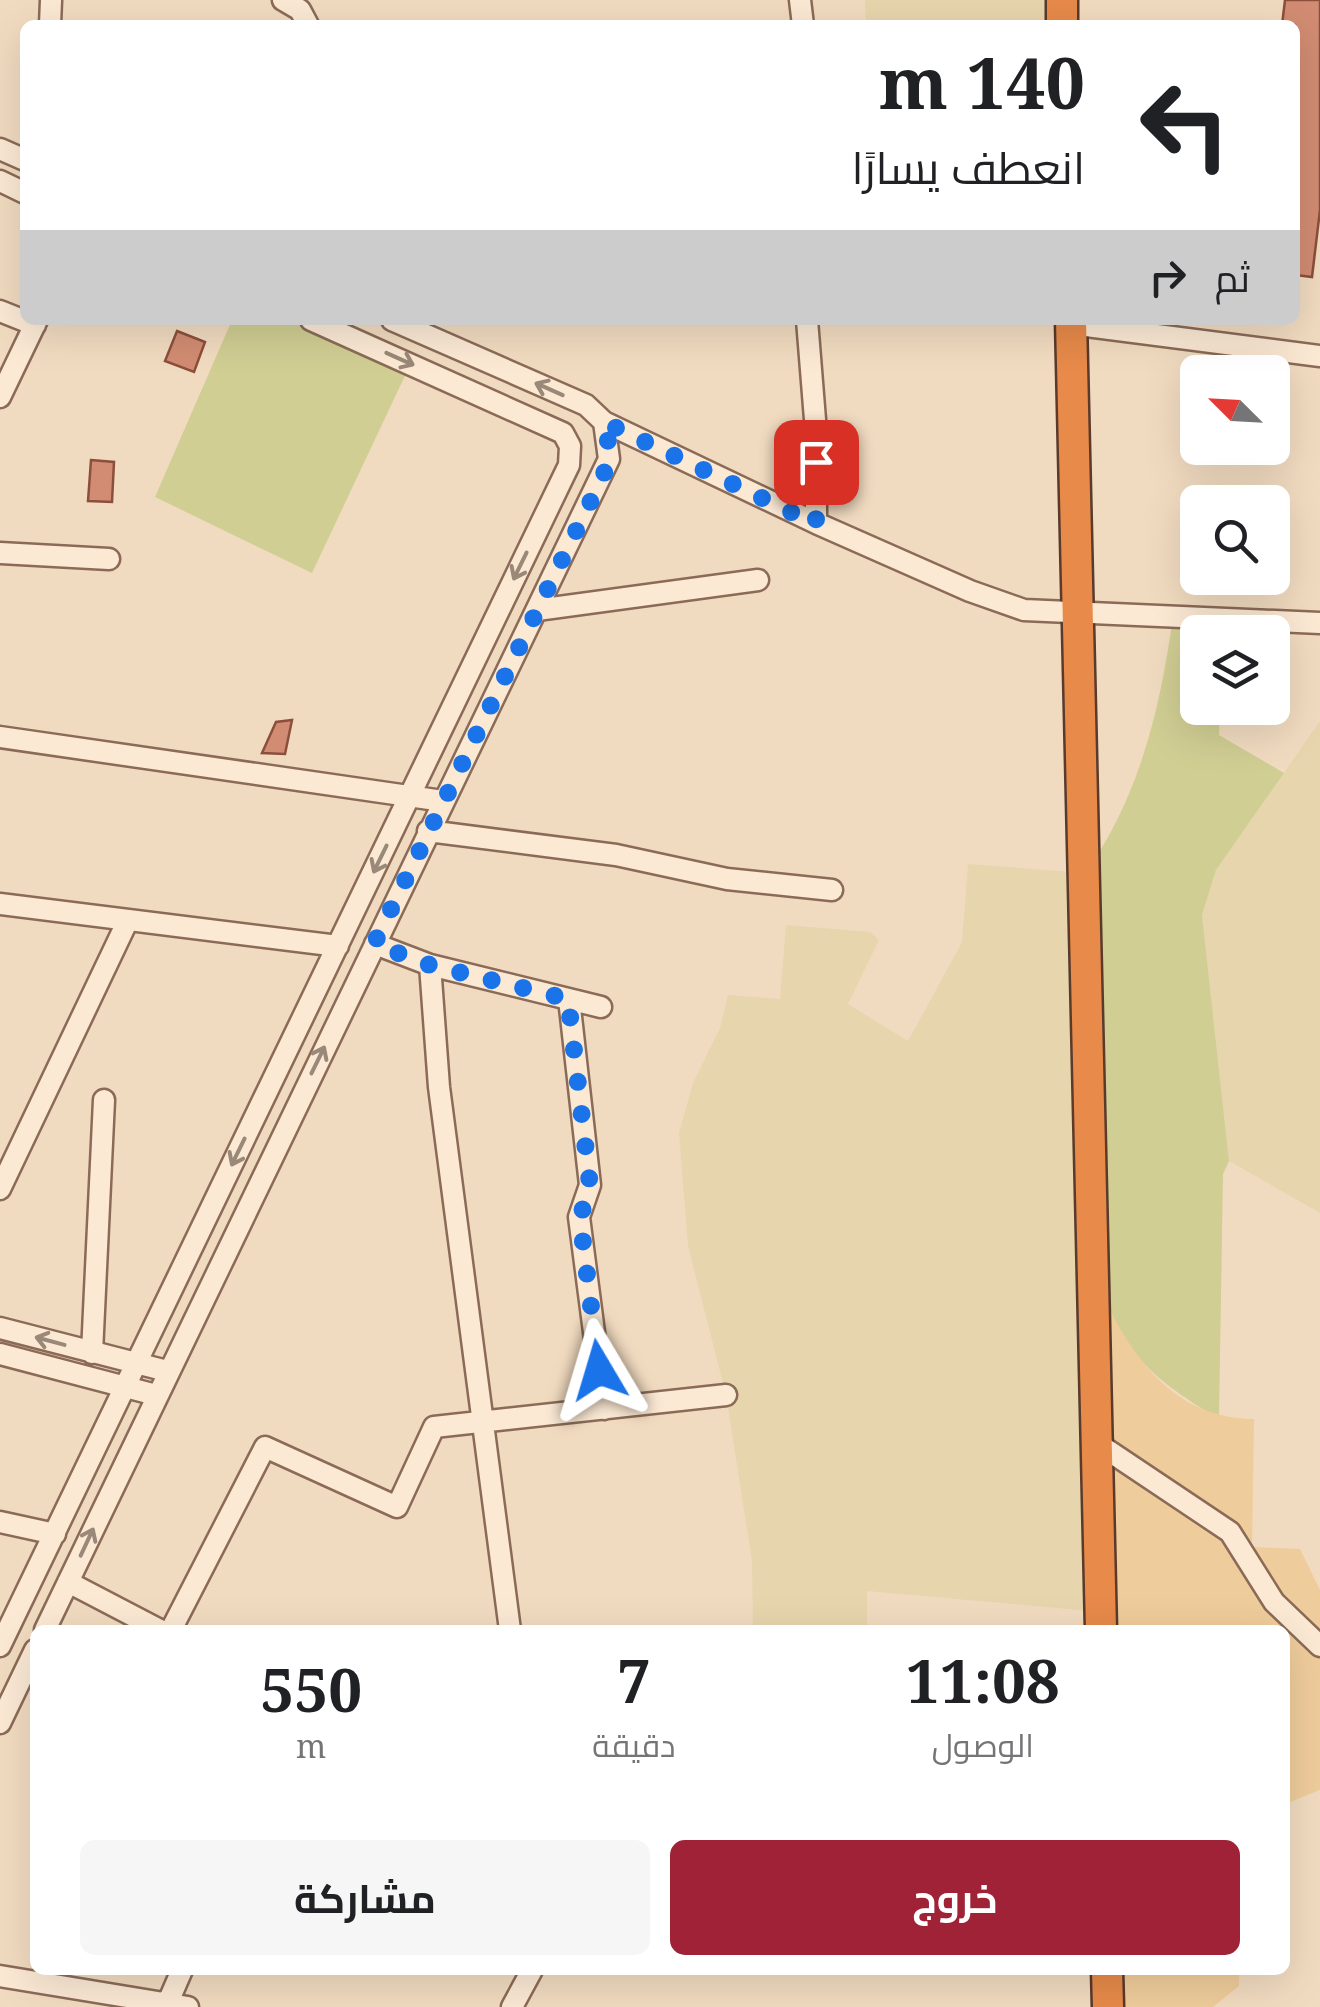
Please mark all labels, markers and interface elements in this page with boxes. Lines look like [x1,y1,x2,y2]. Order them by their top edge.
text: 140 m [879,34,1085,130]
icon: left [1120,60,1250,190]
text: انعطف يسارًا [851,136,1085,197]
icon: right [1140,250,1195,305]
text: ثم [1215,251,1250,303]
one-way arrow [384,351,415,369]
north arrow [1180,355,1290,465]
map controls [1180,355,1290,725]
one-way arrow [534,379,565,397]
pin [774,420,859,505]
icon: arrive [789,435,844,490]
button: search [1180,485,1290,595]
one-way arrow [510,551,529,581]
button: layers [1180,615,1290,725]
one-way arrow [369,844,388,874]
one-way arrow [310,1045,329,1075]
one-way arrow [228,1137,247,1166]
position arrow [547,1318,651,1422]
one-way arrow [35,1331,66,1350]
one-way arrow [78,1528,97,1558]
text: 7 [617,1639,651,1721]
text: 11:08 [906,1639,1060,1721]
text: 550 [260,1648,362,1730]
text: دقيقة [592,1723,676,1766]
text: الوصول [932,1723,1034,1766]
text: m [296,1724,326,1767]
button: مشاركة [80,1840,650,1955]
button: خروج [670,1840,1240,1955]

